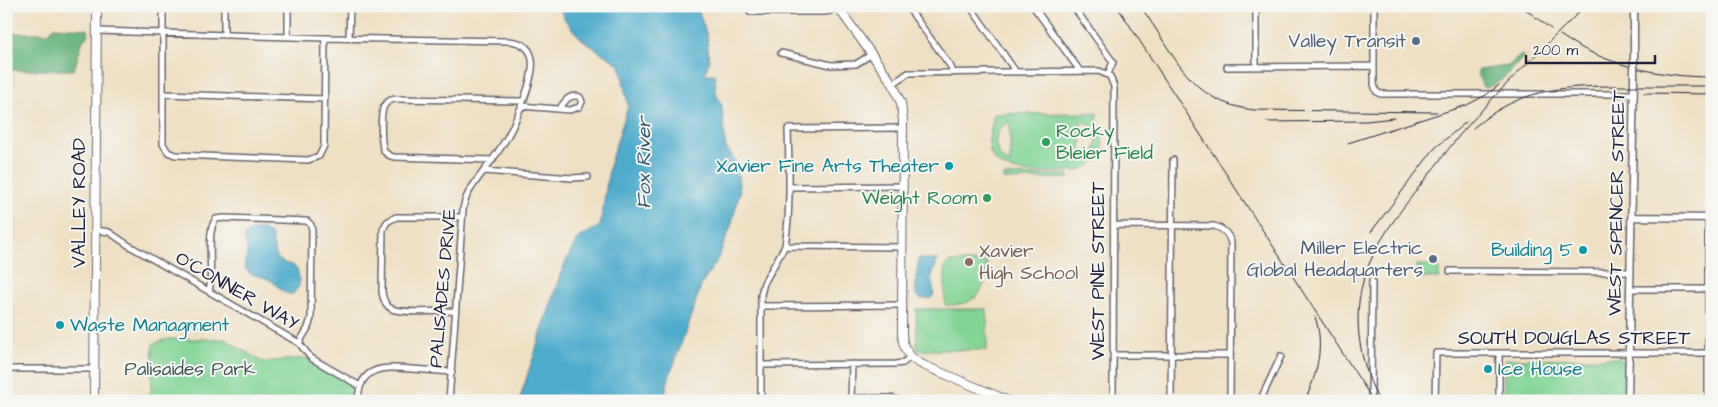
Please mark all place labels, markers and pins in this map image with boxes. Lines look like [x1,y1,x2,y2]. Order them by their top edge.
place label: Valley Transit [1289,28,1406,56]
marker: Valley Transit [1410,35,1422,47]
place label: Rocky Bleier Field [1056,118,1153,167]
marker: Rocky Bleier Field [1040,136,1052,148]
place label: Xavier Fine Arts Theater [716,153,940,180]
marker: Xavier Fine Arts Theater [943,160,955,172]
place label: Weight Room [862,185,977,213]
marker: Weight Room [981,192,993,204]
place label: Miller Electric Global Headquarters [1247,235,1423,284]
place label: Building 5 [1491,237,1574,265]
place label: Xavier High School [979,238,1078,288]
marker: Building 5 [1577,244,1589,256]
marker: Miller Electric Global Headquarters [1427,253,1439,265]
marker: Xavier High School [963,256,975,268]
place label: Waste Managment [70,312,230,340]
marker: Waste Managment [54,319,66,331]
place label: Ice House [1498,356,1582,383]
marker: Ice House [1482,363,1494,375]

